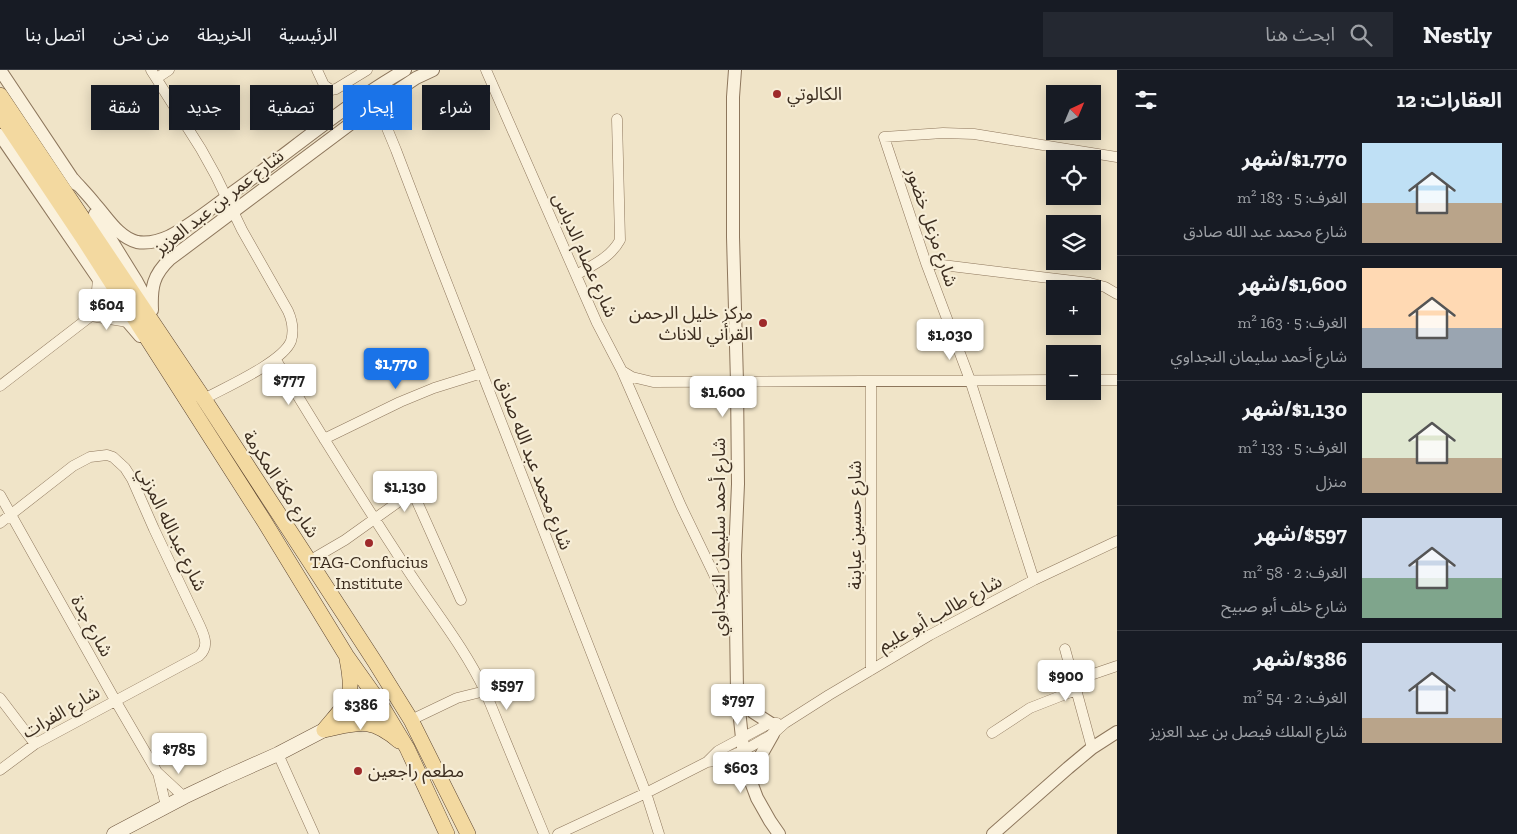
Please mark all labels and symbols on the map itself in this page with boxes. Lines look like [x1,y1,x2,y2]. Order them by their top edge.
place label: الكالوتي [787,83,842,107]
north arrow [1046,85,1101,140]
marker: الكالوتي [771,88,783,100]
street label: شارع عمر بن عبد العزيز [149,145,290,262]
street label: شارع مزعل خضور [898,164,963,290]
street label: شارع عصام الدباس [545,189,622,322]
pin: $604 [77,288,137,331]
place label: مركز خليل الرحمن القرأني للاناث [629,302,753,347]
marker: مركز خليل الرحمن القرأني للاناث [757,317,769,329]
pin: $1,030 [909,318,991,361]
pin: $1,770 [355,348,437,390]
pin: $777 [259,364,319,406]
street label: شارع محمد عبد الله صادق [488,373,577,554]
pin: $1,600 [682,376,764,418]
street label: شارع مكة المكرمة [236,426,324,544]
street label: شارع أحمد سليمان النجداوي [708,438,733,636]
street label: شارع حسين عبابنة [844,460,869,590]
street label: شارع عبدالله المزني [130,463,212,596]
pin: $1,130 [364,470,446,513]
marker: TAG-Confucius Institute [363,537,375,549]
place label: TAG-Confucius Institute [310,551,428,594]
street label: شارع طالب أبو عليم [874,570,1007,659]
street label: شارع جدة [64,592,118,662]
pin: $900 [1036,660,1096,702]
pin: $597 [477,668,537,711]
street label: شارع الفرات [18,681,105,746]
pin: $797 [708,684,768,726]
pin: $386 [331,688,391,731]
pin: $785 [149,732,209,775]
pin: $603 [711,752,771,794]
place label: مطعم راجعين [368,760,464,784]
marker: مطعم راجعين [352,765,364,777]

